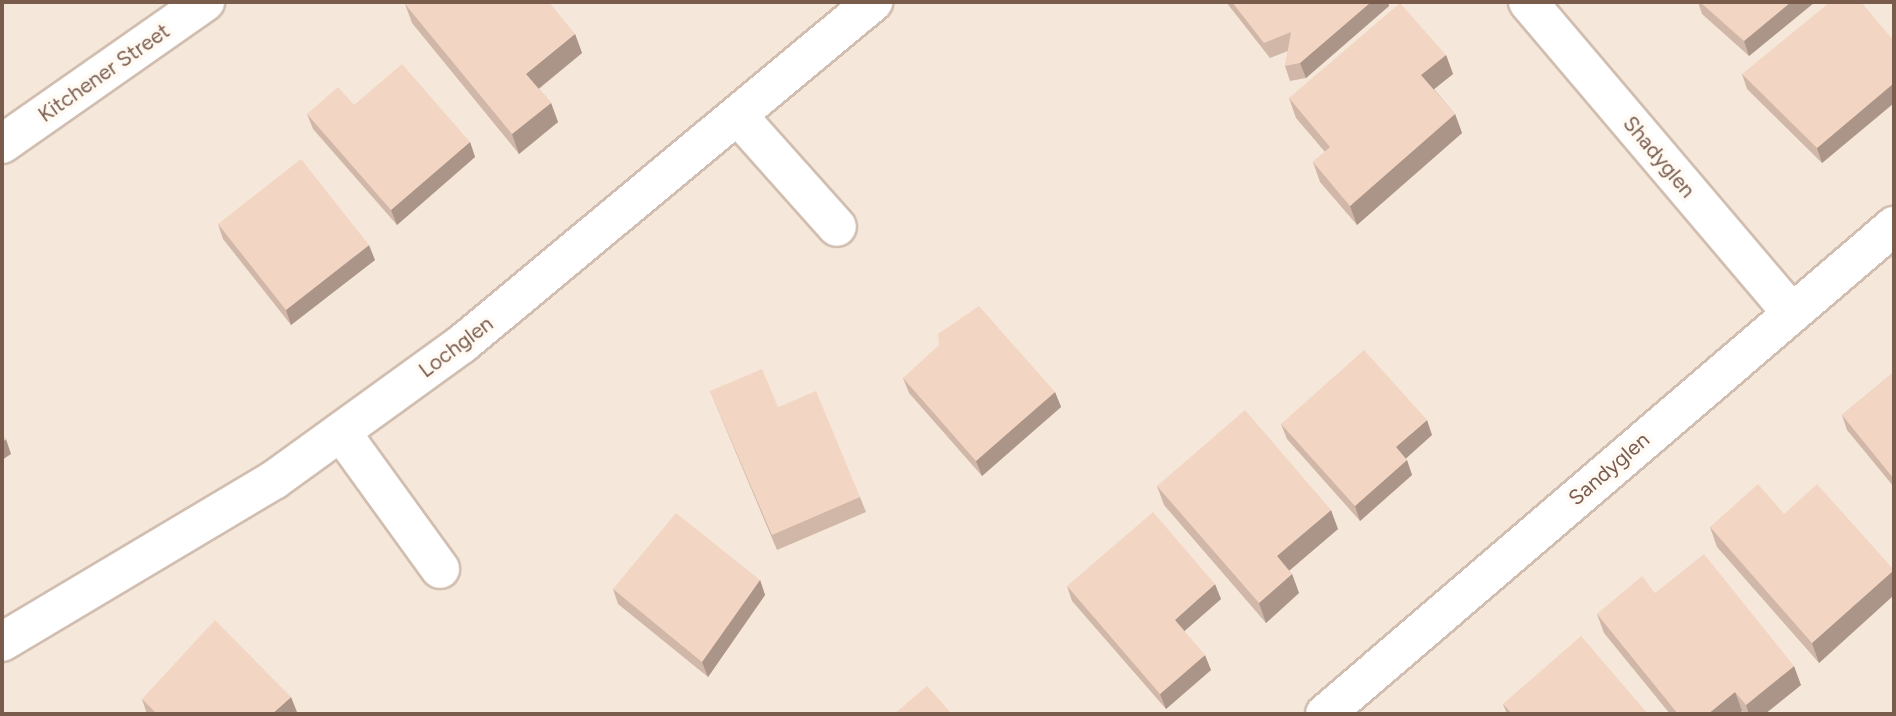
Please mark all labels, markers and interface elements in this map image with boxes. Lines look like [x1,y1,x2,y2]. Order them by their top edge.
street label: Kitchener Street [34,18,174,128]
street label: Shadyglen [1618,111,1700,203]
street label: Lochglen [414,311,498,383]
street label: Sandyglen [1564,427,1654,511]

